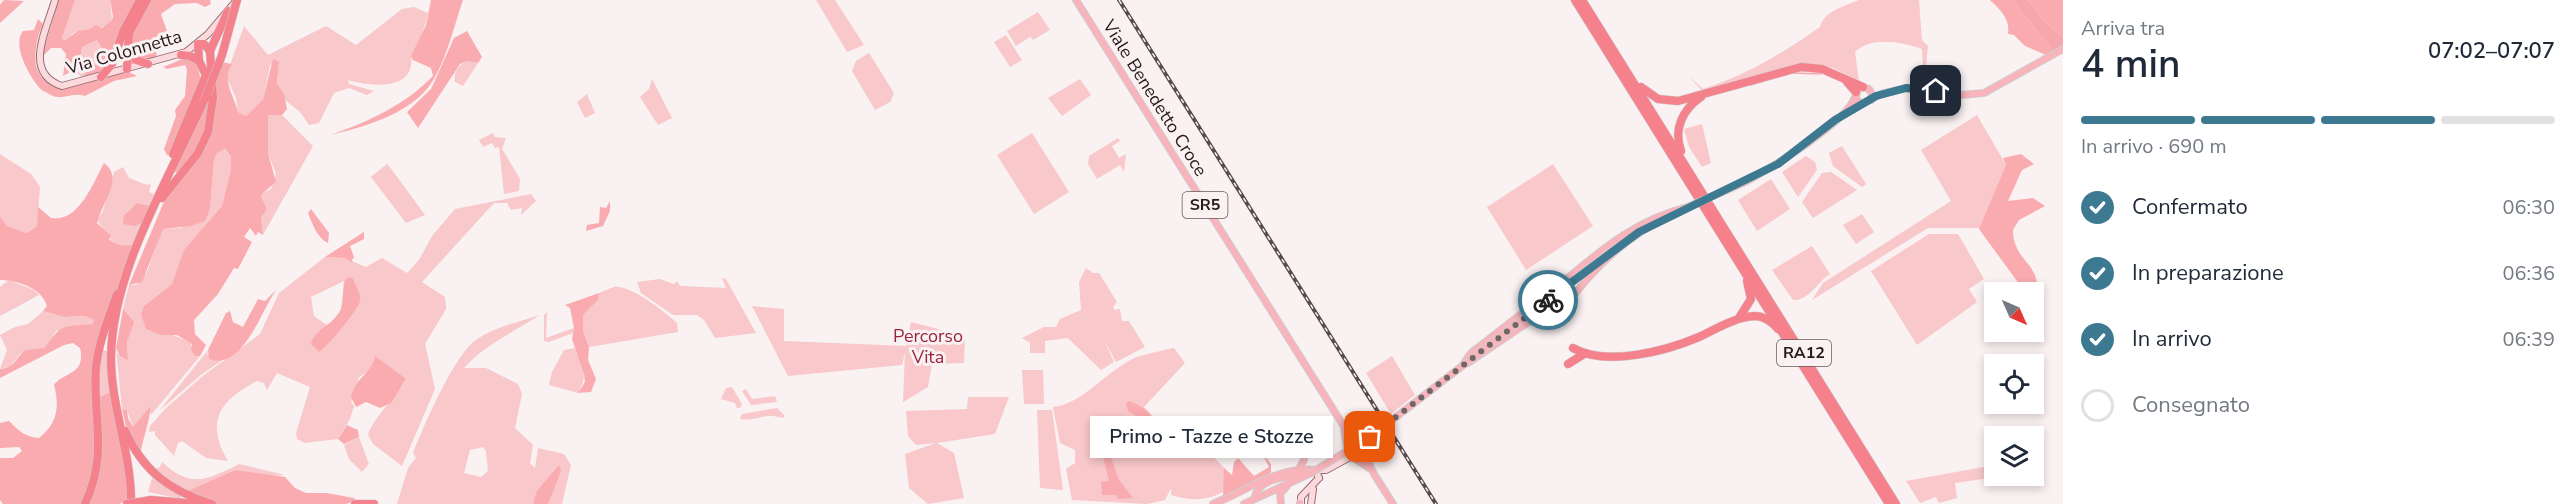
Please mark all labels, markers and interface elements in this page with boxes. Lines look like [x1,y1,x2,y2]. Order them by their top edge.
street label: Viale Benedetto Croce [1097,14,1213,181]
text: Arriva tra [2081,15,2165,42]
street label: Via Colonnetta [62,24,185,80]
text: 07:02–07:07 [2428,36,2555,66]
text: 4 min [2081,38,2180,91]
pin [1910,65,1961,116]
icon: home [1919,74,1952,107]
text: In arrivo · 690 m [2081,133,2227,160]
icon: check [2081,191,2114,224]
road number: SR5 [1182,192,1228,218]
text: Confermato [2132,192,2248,222]
text: 06:30 [2502,194,2555,221]
icon: check [2081,257,2114,290]
text: In preparazione [2132,258,2284,288]
text: 06:36 [2502,260,2555,287]
courier [1518,270,1578,330]
north arrow [1984,282,2044,342]
map controls [1984,282,2044,486]
icon: bike [1532,284,1565,317]
icon: check [2081,323,2114,356]
park label: Percorso Vita [893,324,963,369]
text: In arrivo [2132,324,2212,354]
text: 06:39 [2502,326,2555,353]
road number: RA12 [1777,340,1831,366]
button: locate [1984,354,2044,414]
text: Consegnato [2132,390,2250,420]
pin [1344,411,1395,462]
callout: Primo - Tazze e Stozze [1091,416,1334,458]
icon: bag [1353,420,1386,453]
text: Primo - Tazze e Stozze [1109,423,1314,450]
button: layers [1984,426,2044,486]

